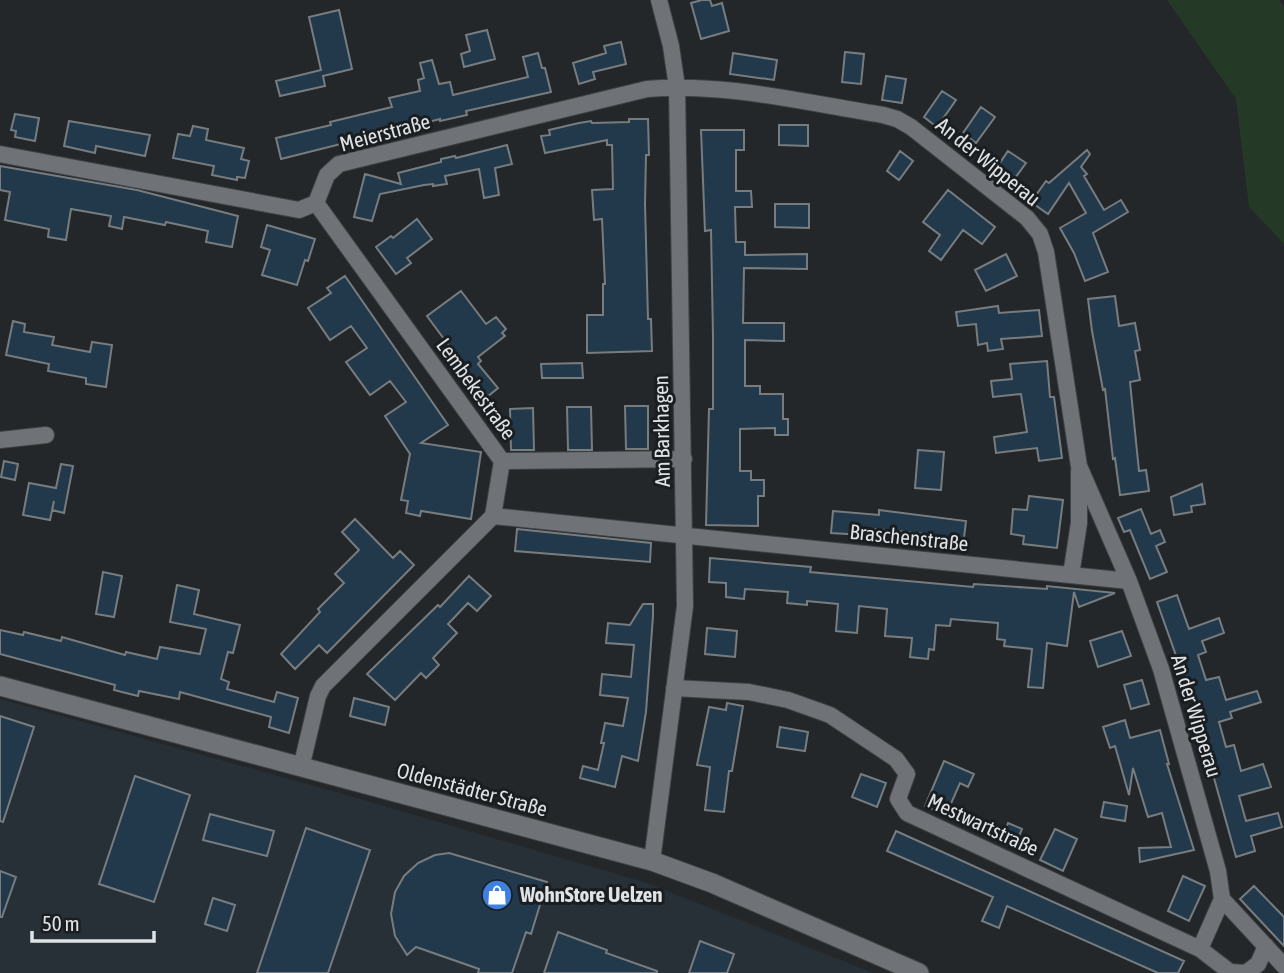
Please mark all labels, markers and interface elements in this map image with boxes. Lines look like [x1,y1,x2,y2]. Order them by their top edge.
street label: Meierstraße [337,108,433,156]
street label: An der Wipperau [932,112,1046,211]
street label: Lembekestraße [432,333,521,444]
street label: Am Barkhagen [648,375,674,487]
street label: Braschenstraße [849,519,970,555]
street label: An der Wipperau [1167,651,1227,780]
street label: Oldenstädter Straße [394,757,550,821]
street label: Mestwartstraße [924,788,1043,860]
shop icon: WohnStore Uelzen [480,878,514,912]
place label: WohnStore Uelzen [519,882,663,906]
scale bar [32,900,154,944]
text: 50 m [42,911,80,935]

